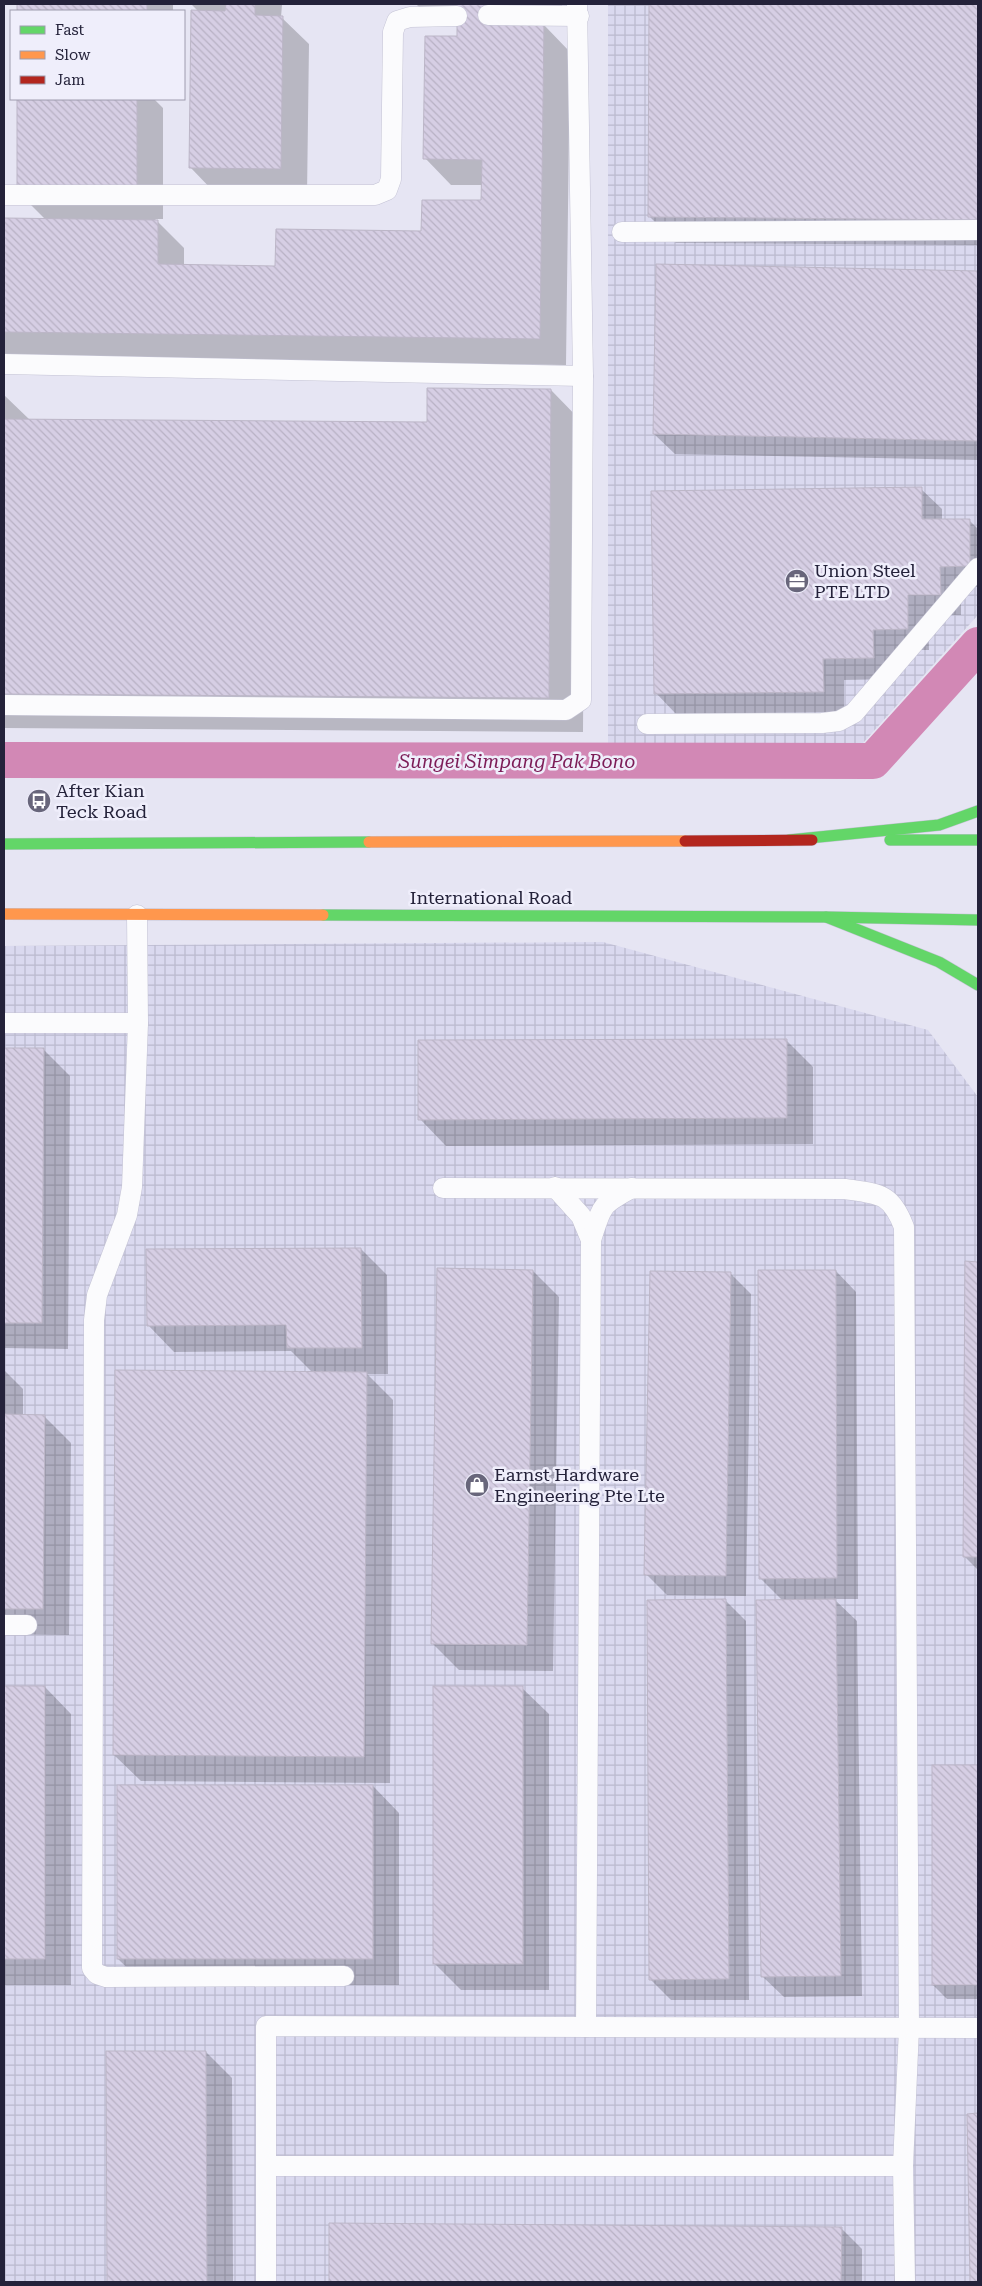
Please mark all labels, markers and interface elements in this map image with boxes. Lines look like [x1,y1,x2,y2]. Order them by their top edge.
legend [10,10,185,100]
text: Fast [55,21,85,39]
text: Slow [55,46,91,64]
text: Jam [55,71,85,89]
place label: Union Steel PTE LTD [814,560,916,602]
office icon: Union Steel PTE LTD [784,568,810,594]
water label: Sungei Simpang Pak Bono [398,750,635,773]
place label: After Kian Teck Road [56,780,148,822]
bus stop icon: After Kian Teck Road [26,788,52,814]
street label: International Road [410,887,573,908]
place label: Earnst Hardware Engineering Pte Lte [494,1464,665,1506]
shop icon: Earnst Hardware Engineering Pte Lte [464,1472,490,1498]

